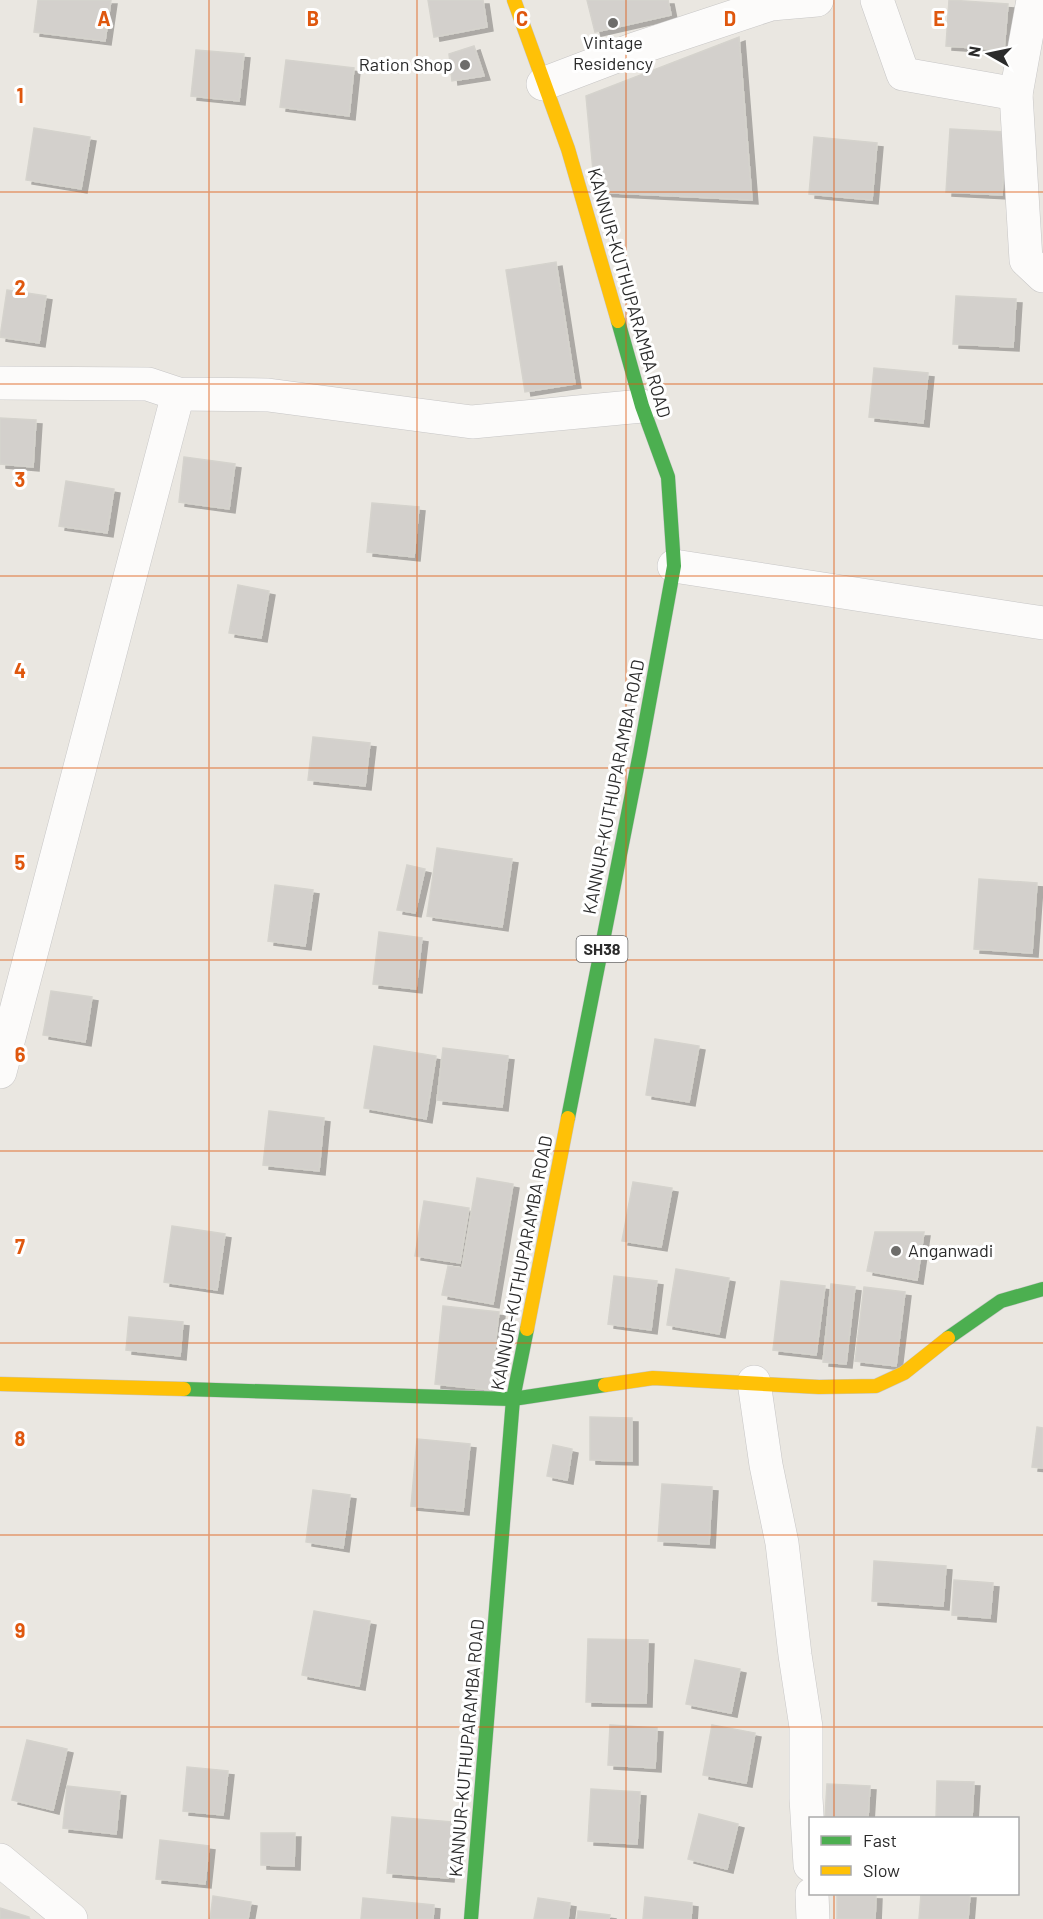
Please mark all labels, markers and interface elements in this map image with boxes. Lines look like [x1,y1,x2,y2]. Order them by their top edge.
text: A [97,6,111,30]
text: B [307,6,319,30]
text: C [516,6,528,30]
text: D [724,6,736,30]
text: E [933,6,945,30]
marker: Vintage Residency [606,16,620,30]
north arrow [959,24,1019,84]
place label: Vintage Residency [573,31,653,74]
text: N [963,45,984,58]
place label: Ration Shop [359,53,453,75]
marker: Ration Shop [458,58,472,72]
text: 1 [16,83,24,107]
street label: KANNUR-KUTHUPARAMBA ROAD [584,165,676,420]
text: 2 [14,275,26,299]
text: 3 [15,467,25,491]
text: 4 [14,658,26,682]
street label: KANNUR-KUTHUPARAMBA ROAD [578,658,649,916]
text: 5 [15,850,26,874]
road number: SH38 [576,936,628,962]
text: 6 [15,1042,26,1066]
street label: KANNUR-KUTHUPARAMBA ROAD [486,1134,557,1392]
text: 7 [15,1234,25,1258]
place label: Anganwadi [908,1239,993,1261]
marker: Anganwadi [889,1244,903,1258]
text: 8 [15,1426,26,1450]
text: 9 [15,1618,25,1642]
street label: KANNUR-KUTHUPARAMBA ROAD [444,1618,488,1878]
legend [809,1817,1019,1895]
text: Fast [863,1829,897,1851]
text: Slow [863,1859,900,1881]

